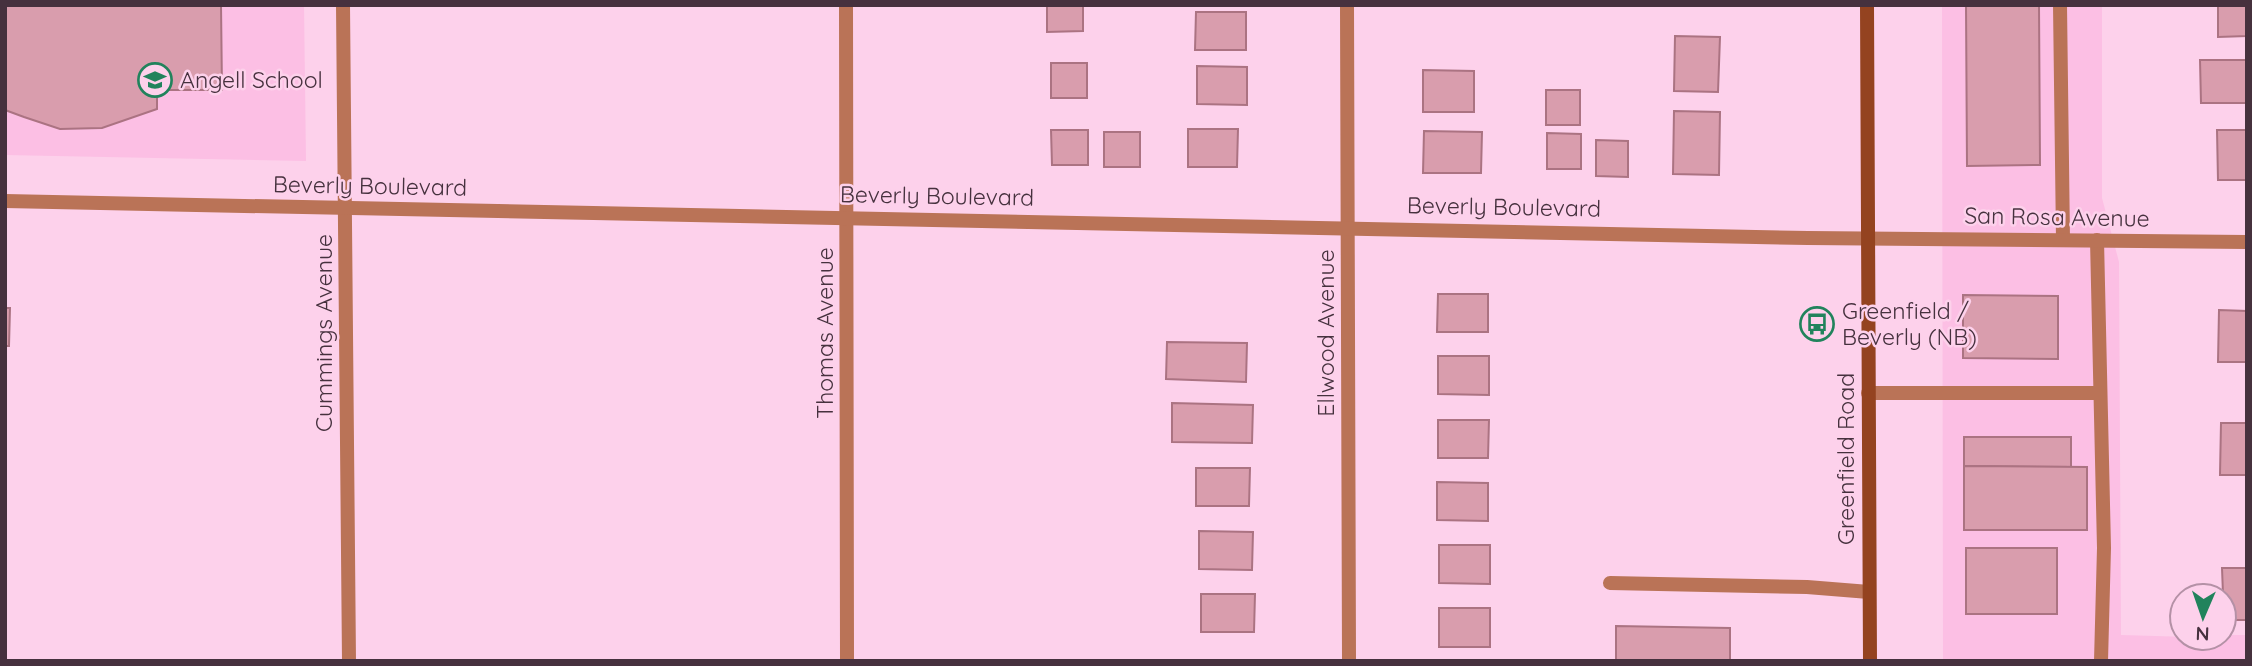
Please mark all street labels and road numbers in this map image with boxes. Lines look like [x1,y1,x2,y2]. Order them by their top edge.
street label: Beverly Boulevard [273,169,467,202]
street label: Beverly Boulevard [840,179,1034,212]
street label: Beverly Boulevard [1407,190,1601,223]
street label: San Rosa Avenue [1964,200,2150,233]
street label: Cummings Avenue [309,234,338,432]
street label: Thomas Avenue [810,247,839,419]
street label: Ellwood Avenue [1311,249,1340,417]
street label: Greenfield Road [1831,373,1860,545]

